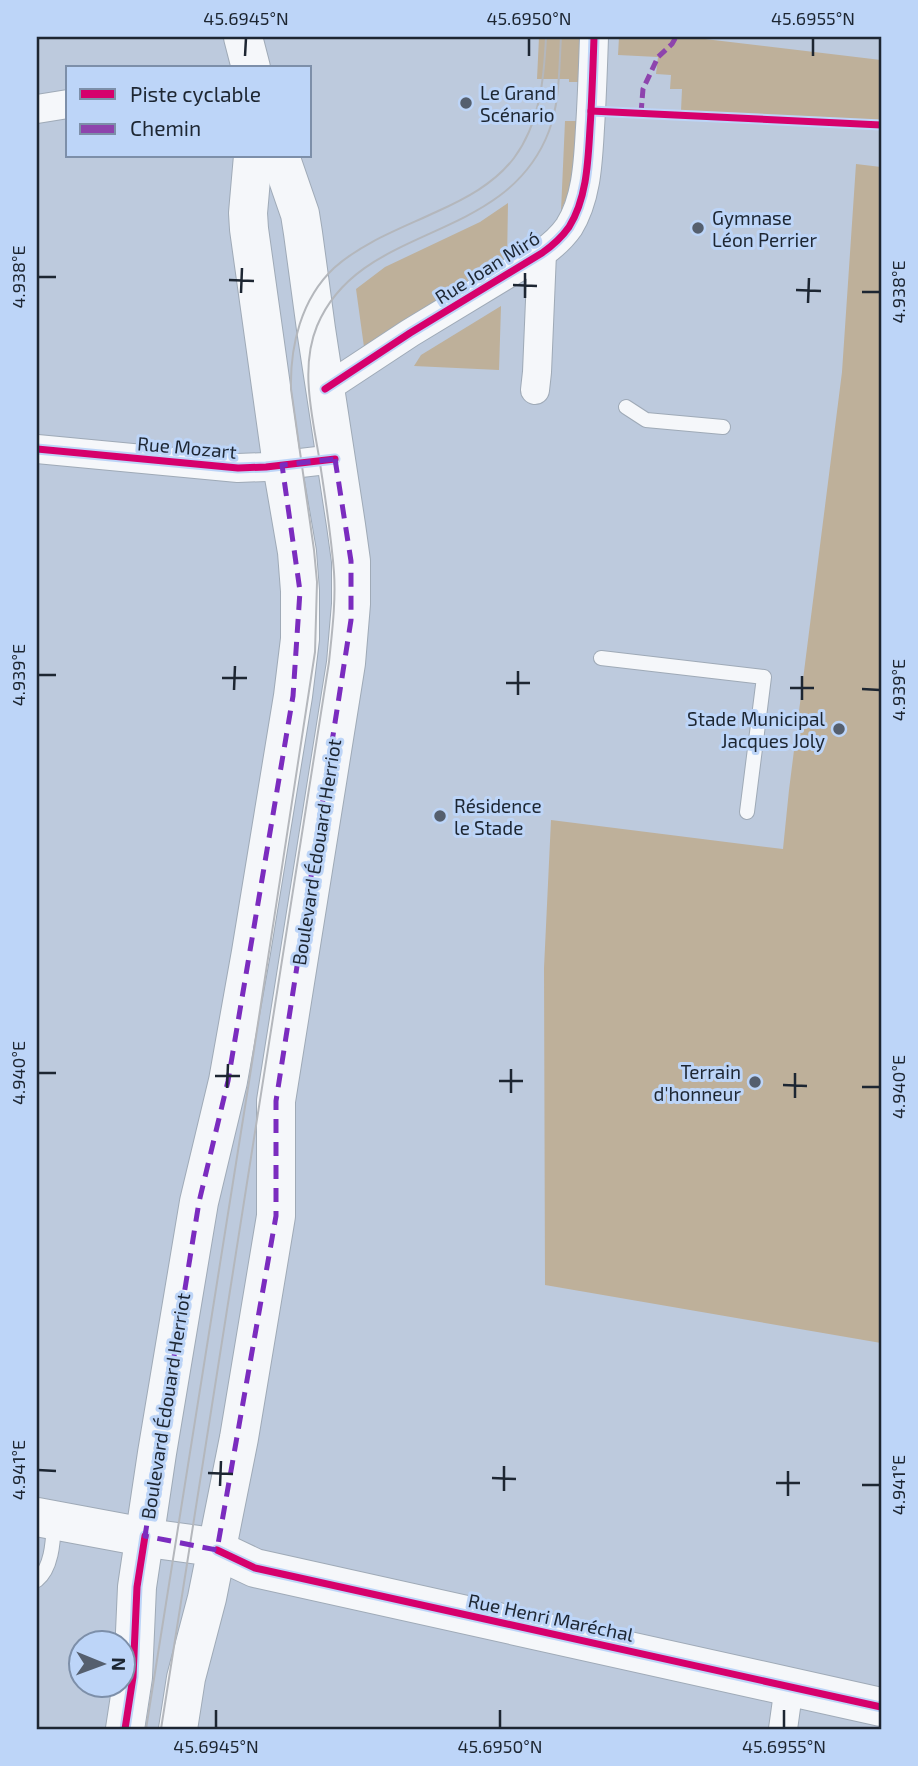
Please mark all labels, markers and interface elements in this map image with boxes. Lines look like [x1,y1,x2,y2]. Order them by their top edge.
text: 45.6945°N [203,7,289,29]
text: 45.6950°N [486,7,572,29]
text: 45.6955°N [771,7,855,29]
legend [66,66,312,158]
text: Piste cyclable [130,81,261,106]
place label: Le Grand Scénario [480,81,556,126]
marker: Le Grand Scénario [458,95,474,111]
text: Chemin [130,115,201,140]
place label: Gymnase Léon Perrier [712,206,817,251]
marker: Gymnase Léon Perrier [690,220,706,236]
street label: Rue Joan Miró [430,226,544,308]
text: 4.938°E [7,245,29,309]
text: 4.938°E [887,260,909,324]
street label: Rue Mozart [136,431,238,463]
text: 4.939°E [7,644,29,706]
text: 4.939°E [887,659,909,721]
place label: Stade Municipal Jacques Joly [687,707,825,752]
marker: Stade Municipal Jacques Joly [831,721,847,737]
street label: Boulevard Édouard Herriot [287,737,345,967]
place label: Résidence le Stade [454,794,542,839]
marker: Résidence le Stade [432,808,448,824]
text: 4.940°E [7,1041,29,1105]
text: 4.940°E [887,1055,909,1119]
place label: Terrain d'honneur [654,1060,741,1105]
marker: Terrain d'honneur [747,1074,763,1090]
street label: Boulevard Édouard Herriot [136,1291,194,1521]
text: 4.941°E [7,1440,29,1500]
text: 4.941°E [887,1455,909,1515]
street label: Rue Henri Maréchal [466,1588,636,1646]
north arrow [66,1630,136,1700]
text: N [108,1657,131,1671]
text: 45.6945°N [173,1735,259,1757]
text: 45.6950°N [457,1735,543,1757]
text: 45.6955°N [742,1735,826,1757]

